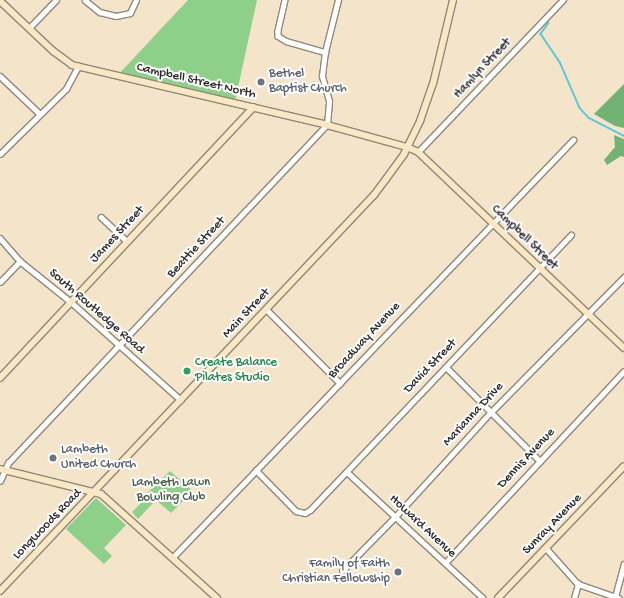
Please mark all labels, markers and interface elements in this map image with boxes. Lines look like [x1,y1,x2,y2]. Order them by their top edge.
street label: Hamlyn Street [451,36,515,102]
street label: Campbell Street North [135,61,257,103]
place label: Bethel Baptist Church [269,67,347,98]
marker: Bethel Baptist Church [256,77,266,87]
street label: Campbell Street [487,202,561,274]
street label: James Street [88,203,148,267]
street label: Beattie Street [165,214,229,282]
street label: South Routledge Road [45,266,147,358]
street label: Main Street [220,286,274,342]
street label: Broadway Avenue [326,300,404,382]
street label: David Street [401,337,461,397]
place label: Create Balance Pilates Studio [195,356,277,387]
marker: Create Balance Pilates Studio [182,366,192,376]
street label: Marianna Drive [440,380,508,450]
street label: Dennis Avenue [495,425,559,493]
place label: Lambeth United Church [61,443,136,474]
marker: Lambeth United Church [48,453,58,463]
park label: Lambeth Lawn Bowling Club [132,476,210,507]
street label: Longwoods Road [10,486,86,564]
street label: Sunray Avenue [520,491,586,559]
street label: Howard Avenue [385,492,459,562]
place label: Family of Faith Christian Fellowship [282,557,390,588]
marker: Family of Faith Christian Fellowship [393,567,403,577]

